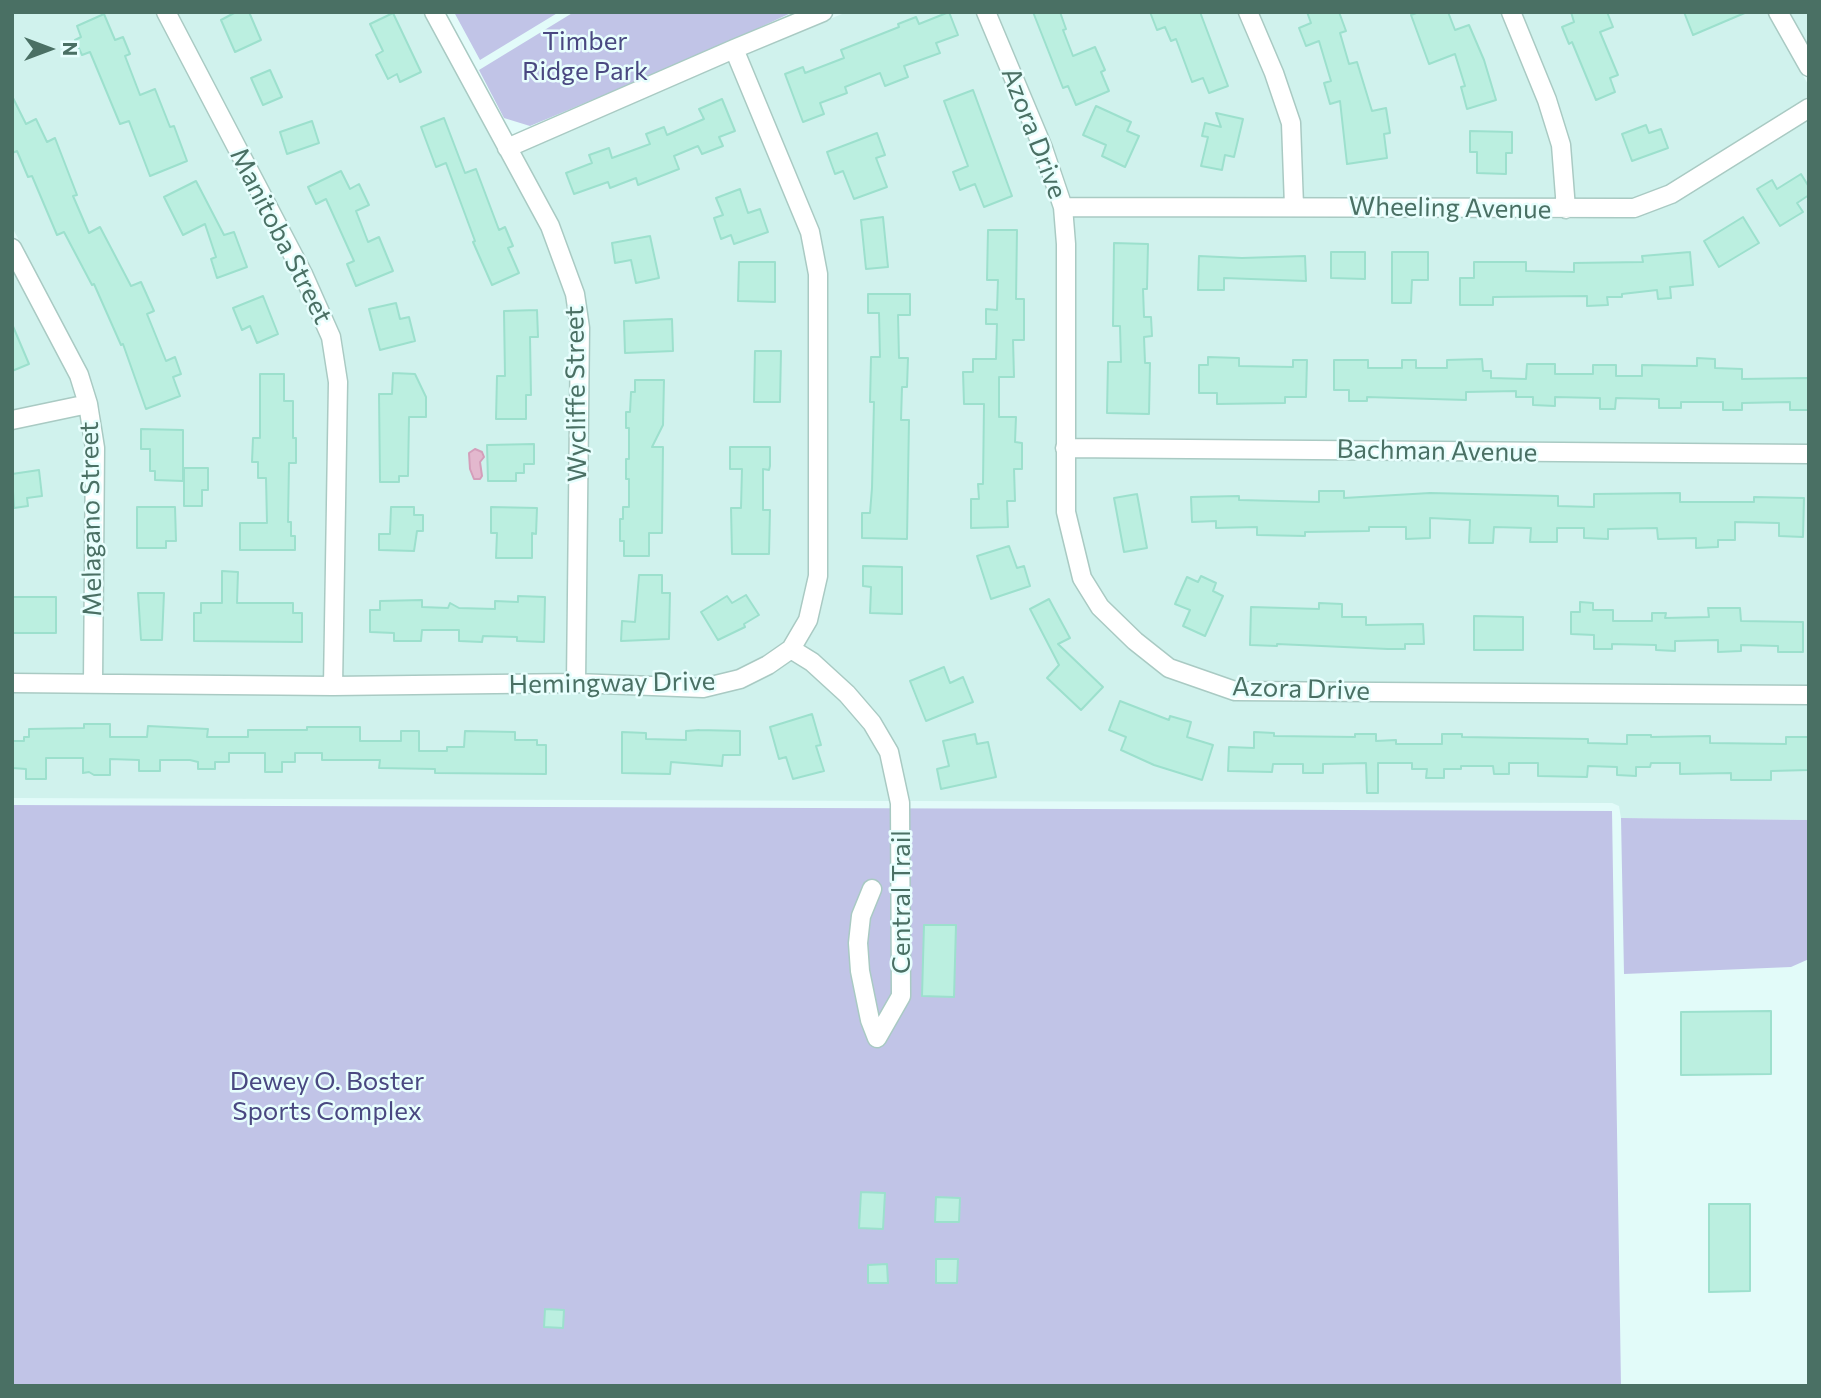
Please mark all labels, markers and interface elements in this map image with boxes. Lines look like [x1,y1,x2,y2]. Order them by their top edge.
north arrow [14,14,84,84]
park label: Timber Ridge Park [522,25,648,86]
text: N [59,42,82,56]
street label: Azora Drive [995,63,1073,203]
street label: Manitoba Street [223,143,339,329]
street label: Wheeling Avenue [1348,191,1552,225]
street label: Wycliffe Street [559,306,593,482]
street label: Melagano Street [74,421,108,617]
street label: Bachman Avenue [1336,434,1538,468]
street label: Hemingway Drive [508,666,716,700]
street label: Azora Drive [1232,671,1370,707]
street label: Central Trail [885,830,917,974]
park label: Dewey O. Boster Sports Complex [230,1065,424,1126]

